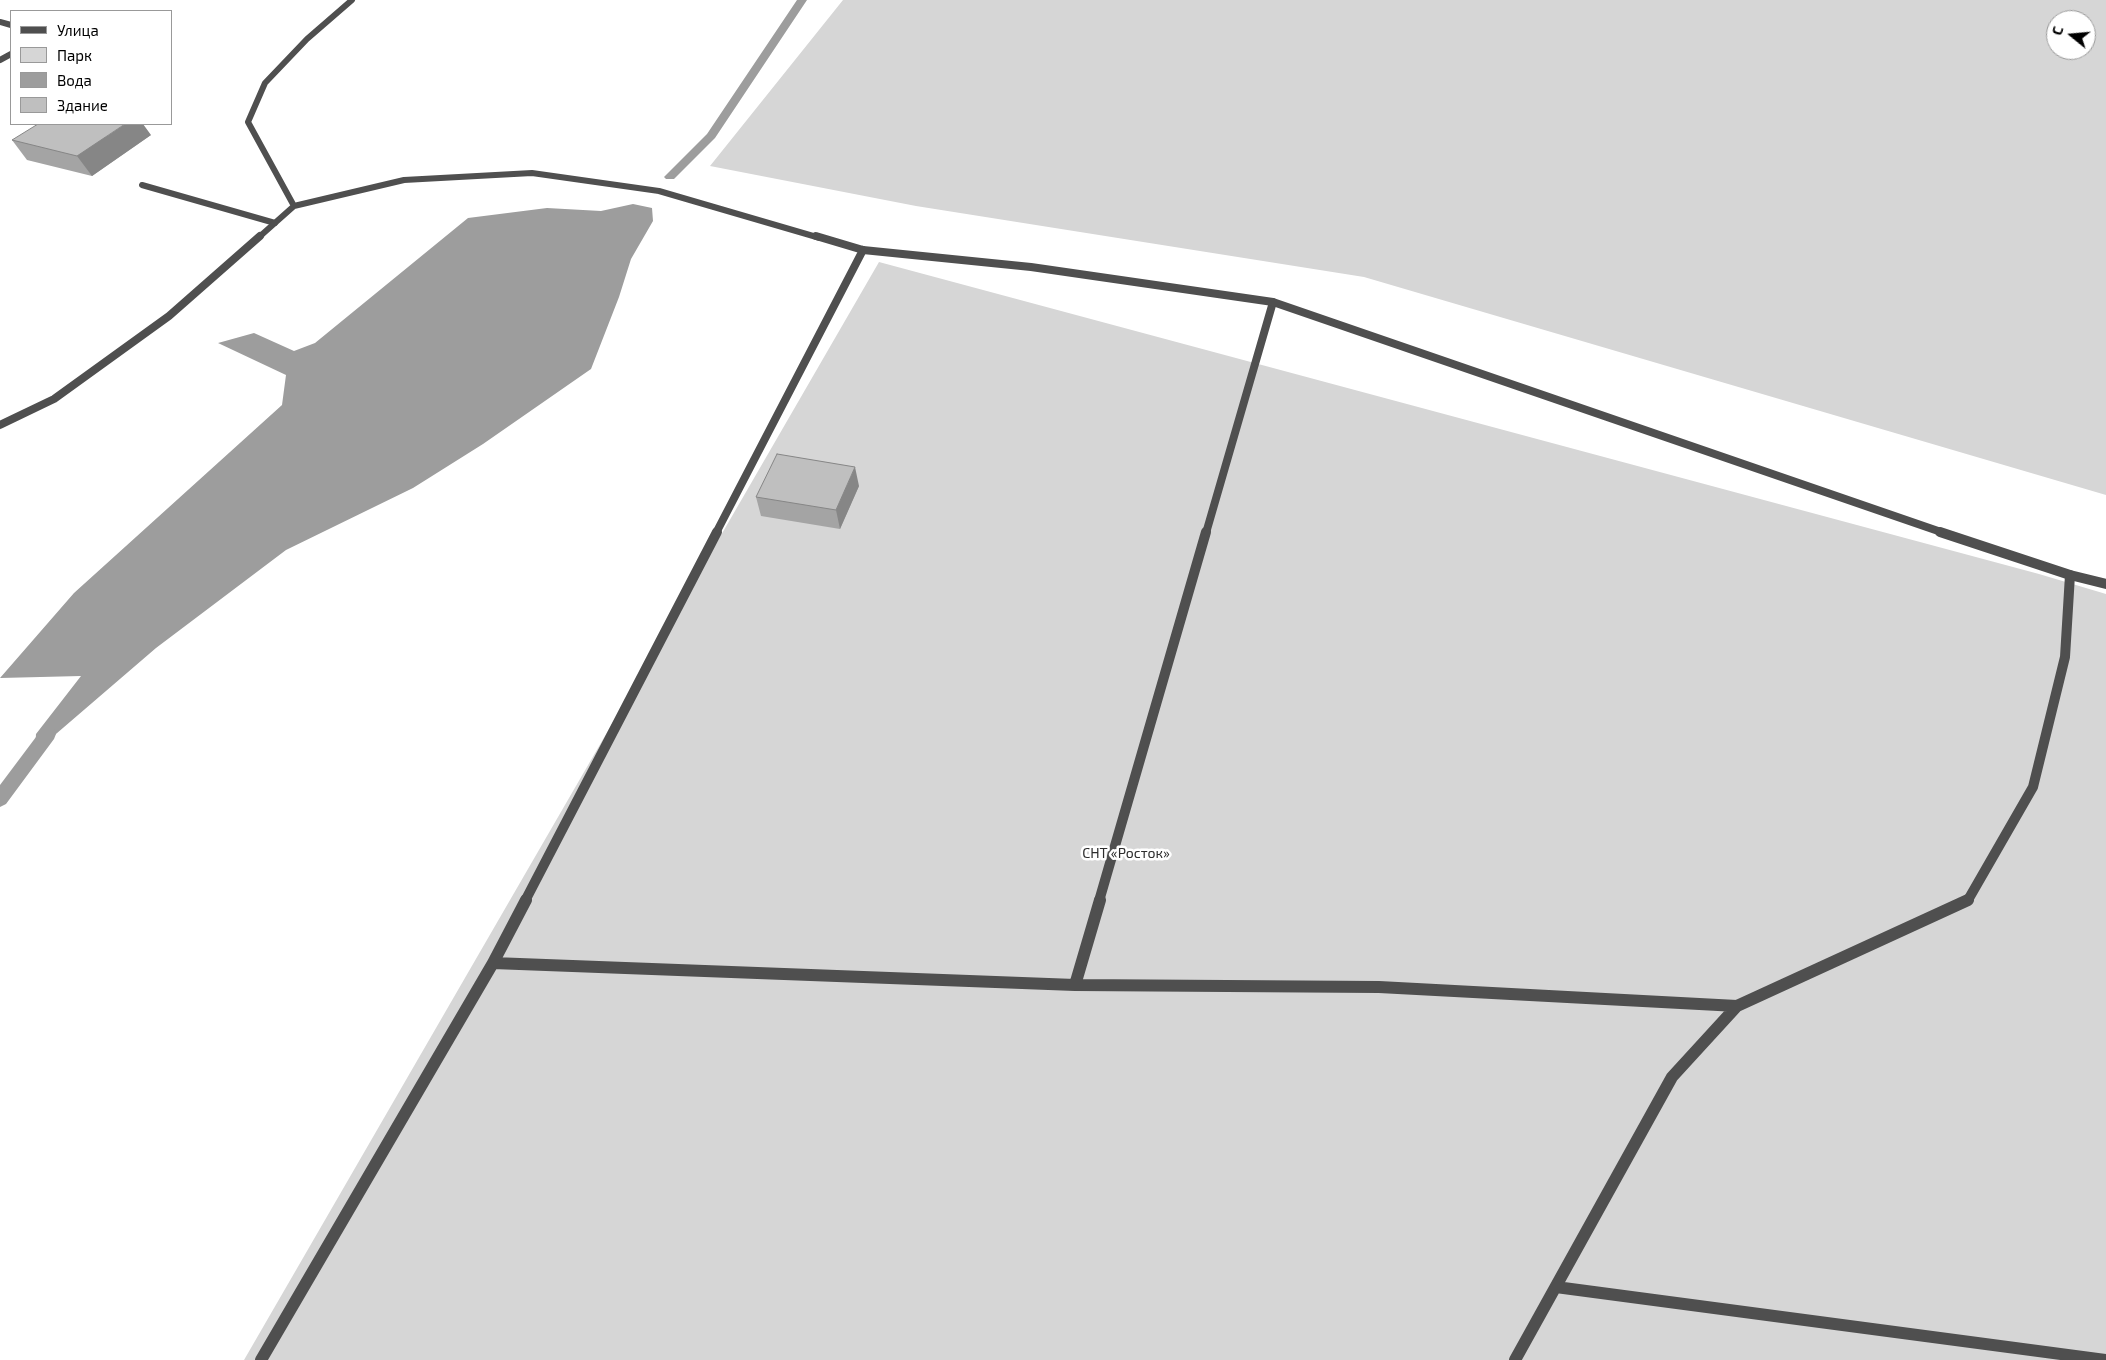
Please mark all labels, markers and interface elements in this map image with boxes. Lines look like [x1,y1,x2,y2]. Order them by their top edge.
legend [10,10,172,125]
north arrow [2046,10,2096,60]
text: Улица [57,21,99,39]
text: С [2048,24,2066,37]
text: Парк [57,46,92,64]
text: Вода [57,71,92,89]
text: Здание [57,96,108,114]
park label: СНТ «Росток» [1082,845,1170,861]

